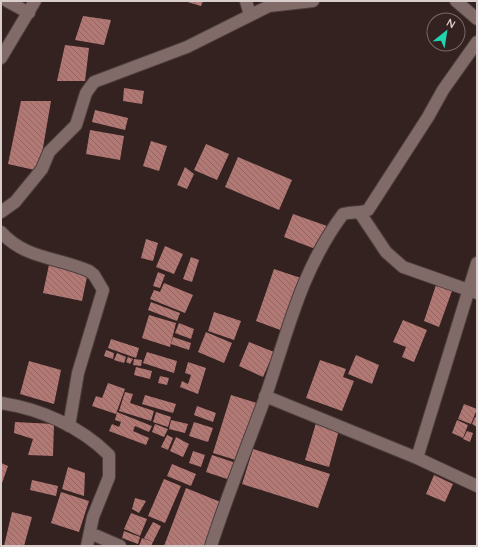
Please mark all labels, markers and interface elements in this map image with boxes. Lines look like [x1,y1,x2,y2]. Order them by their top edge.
north arrow [426,12,466,52]
text: N [444,15,458,31]

